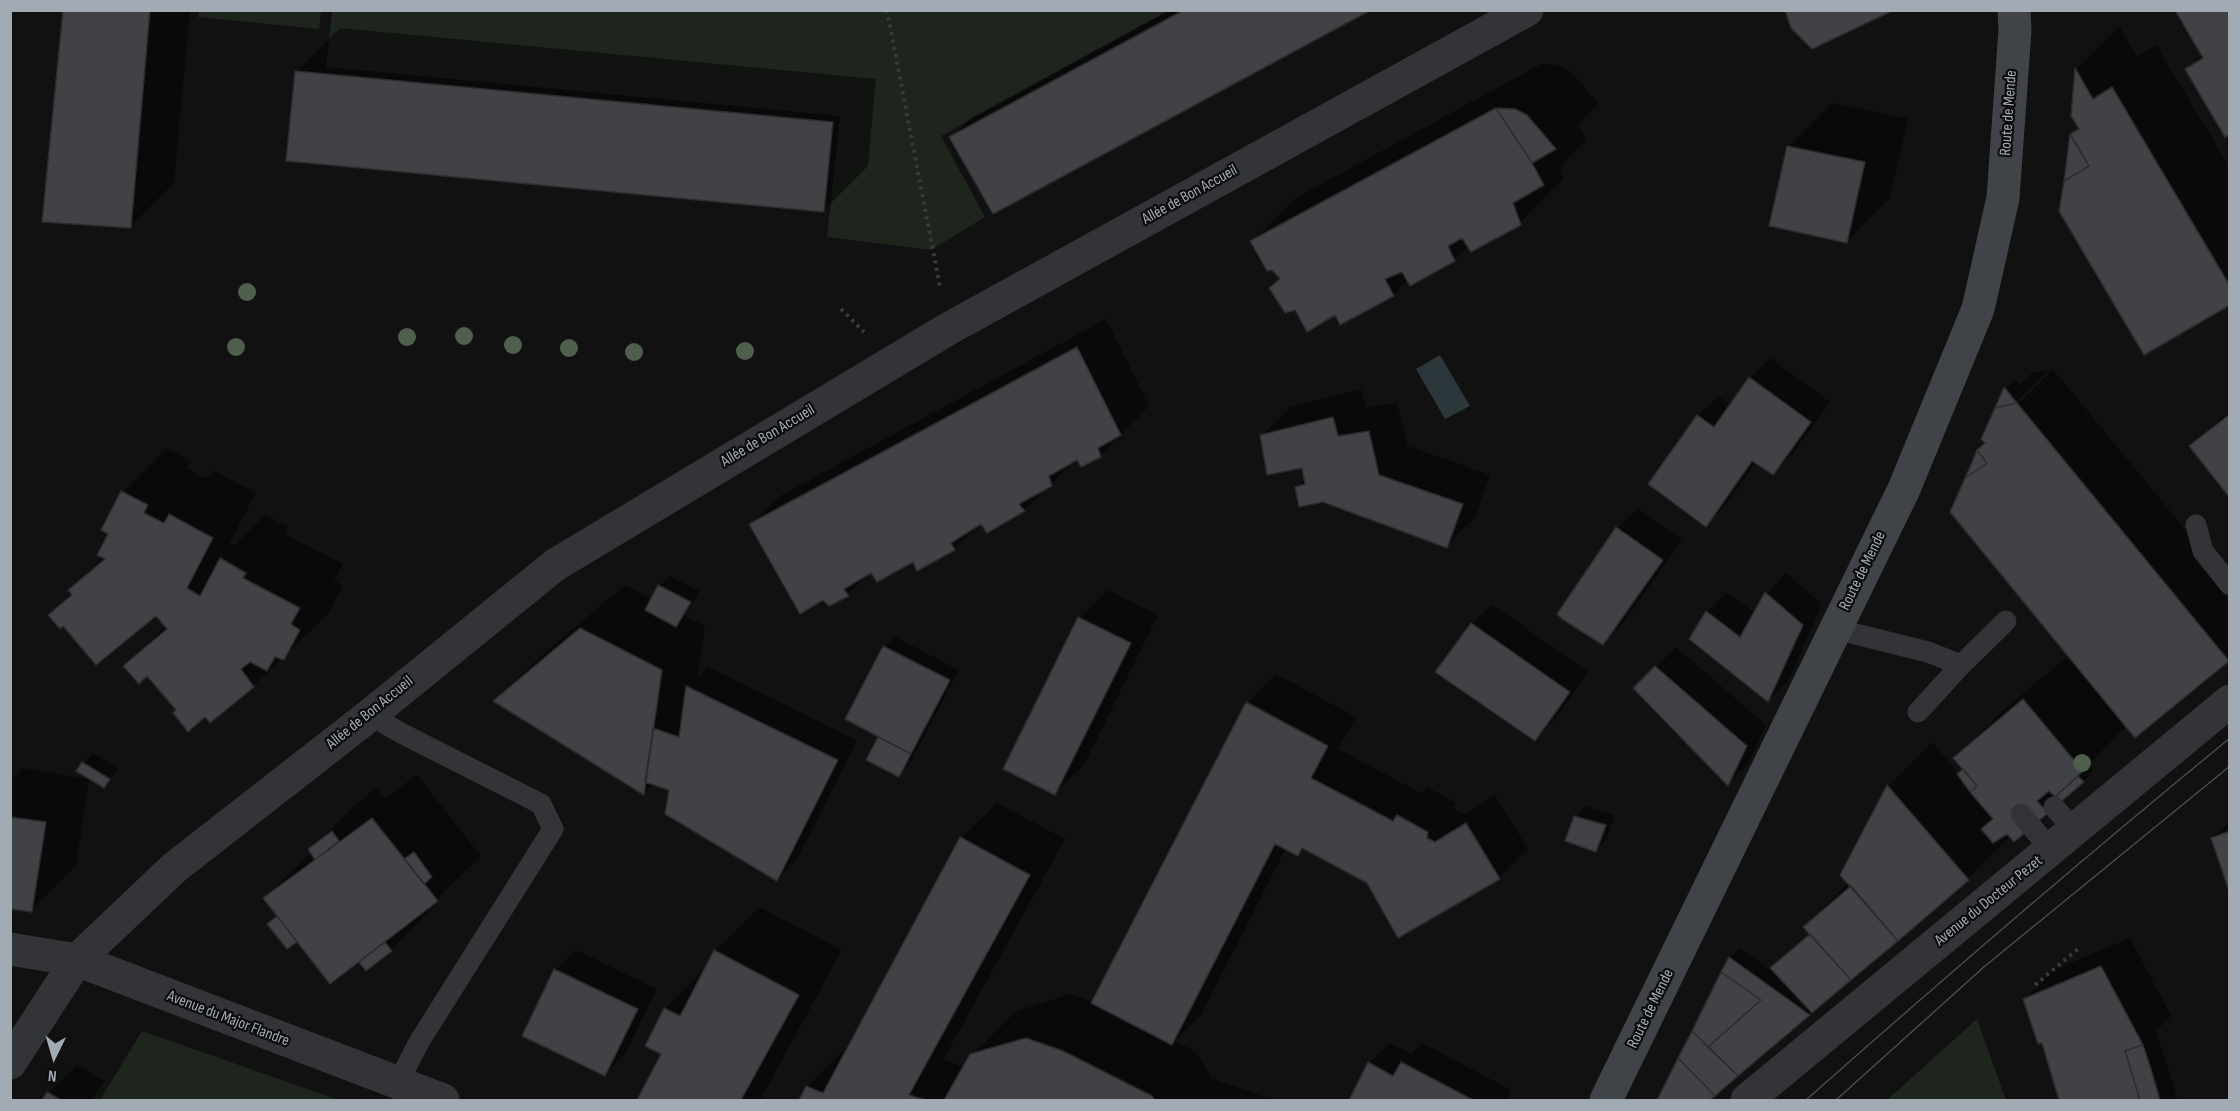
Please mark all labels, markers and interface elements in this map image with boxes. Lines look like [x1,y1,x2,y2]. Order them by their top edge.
street label: Route de Mende [1996,70,2022,156]
street label: Allée de Bon Accueil [1139,161,1241,229]
street label: Allée de Bon Accueil [718,400,818,472]
street label: Route de Mende [1836,528,1890,614]
street label: Allée de Bon Accueil [323,672,417,754]
street label: Avenue du Docteur Pezet [1931,852,2047,950]
street label: Route de Mende [1624,966,1678,1052]
street label: Avenue du Major Flandre [164,987,292,1051]
north arrow [24,1027,84,1087]
text: N [47,1066,57,1085]

